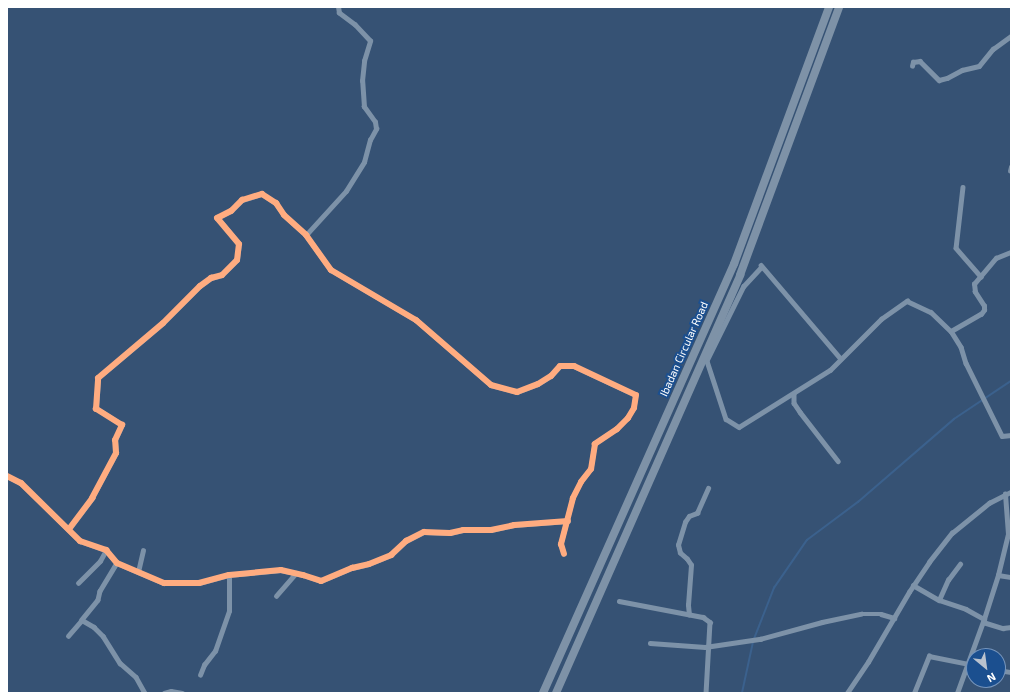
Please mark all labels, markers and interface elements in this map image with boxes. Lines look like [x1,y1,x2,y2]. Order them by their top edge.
street label: Ibadan Circular Road [657,299,711,399]
north arrow [966,648,1006,688]
text: N [985,670,998,686]

